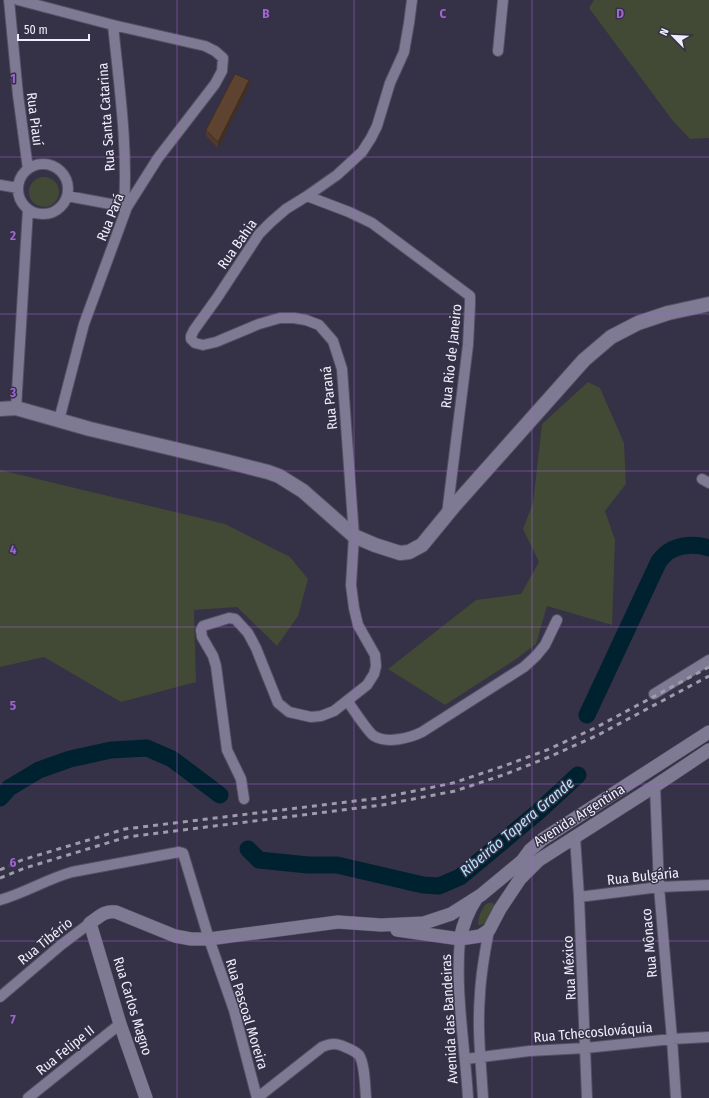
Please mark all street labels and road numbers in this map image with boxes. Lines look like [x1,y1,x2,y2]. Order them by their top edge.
street label: Rua Santa Catarina [94,62,119,172]
street label: Rua Piauí [23,91,46,147]
street label: Rua Pará [93,191,128,243]
street label: Rua Bahia [214,216,261,273]
street label: Rua Rio de Janeiro [438,303,465,409]
street label: Rua Paraná [318,365,341,431]
street label: Avenida Argentina [531,781,628,850]
street label: Rua Bulgária [606,864,680,889]
street label: Rua Mônaco [638,907,661,978]
street label: Rua Tibério [15,914,76,969]
street label: Rua México [559,935,580,1001]
street label: Avenida das Bandeiras [438,954,461,1084]
street label: Rua Carlos Magno [109,955,156,1057]
street label: Rua Pascoal Moreira [222,957,271,1072]
street label: Rua Tchecoslováquia [533,1019,653,1046]
street label: Rua Felipe II [33,1022,98,1079]

